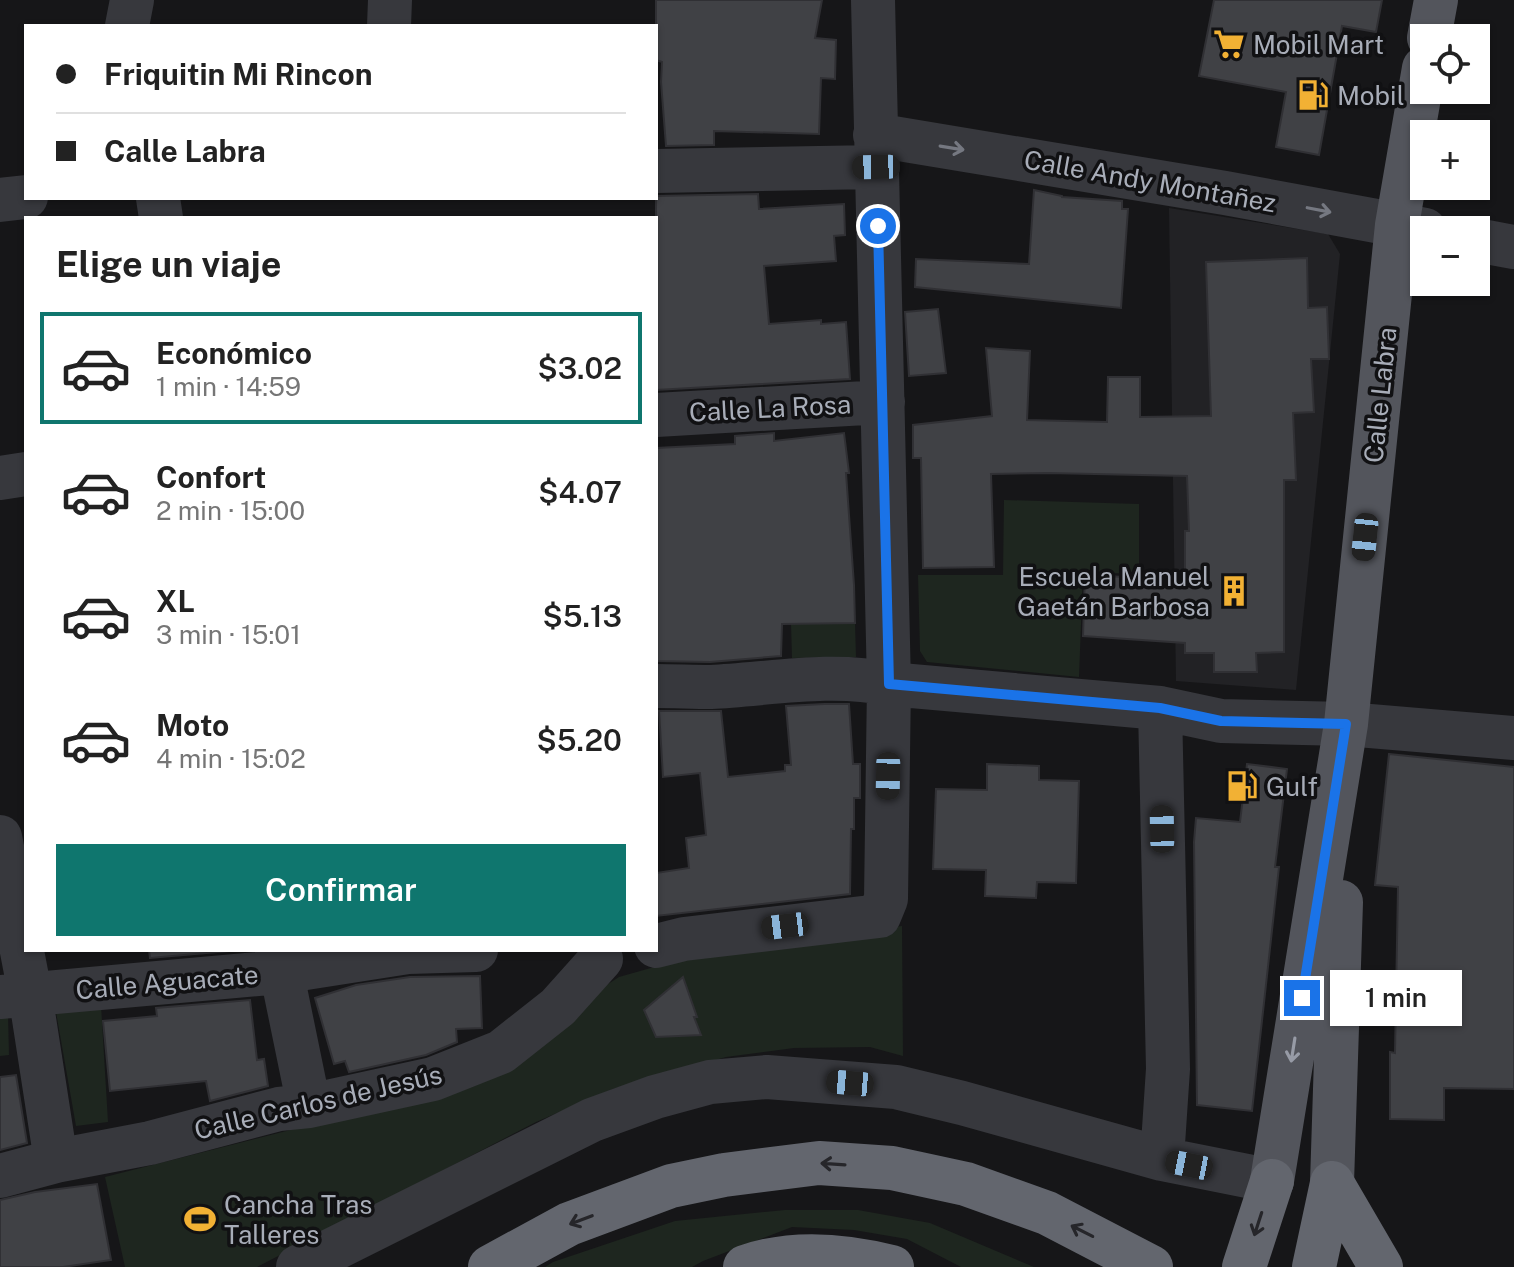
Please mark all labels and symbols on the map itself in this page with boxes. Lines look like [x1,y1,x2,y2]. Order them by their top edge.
supermarket icon: Mobil Mart [1212,27,1246,61]
place label: Mobil Mart [1253,29,1384,60]
fuel station icon: Mobil [1296,78,1330,112]
place label: Mobil [1337,80,1405,111]
one-way arrow [939,141,964,156]
street label: Calle Andy Montañez [1022,144,1278,218]
car [852,155,900,179]
one-way arrow [1306,204,1331,219]
route start [860,208,896,244]
street label: Calle Labra [1357,326,1403,464]
street label: Calle La Rosa [688,388,852,428]
car [1351,512,1379,562]
place label: Escuela Manuel Gaetán Barbosa [1017,561,1210,622]
building icon: Escuela Manuel Gaetán Barbosa [1217,574,1251,608]
car [876,752,900,800]
fuel station icon: Gulf [1225,769,1259,803]
place label: Gulf [1266,771,1318,802]
car [1150,805,1174,853]
car [760,911,810,941]
street label: Calle Aguacate [74,959,260,1005]
callout: 1 min [1330,970,1462,1026]
route end [1284,980,1320,1016]
one-way arrow [1285,1036,1300,1062]
street label: Calle Carlos de Jesús [191,1058,445,1146]
car [825,1069,875,1097]
car [1163,1149,1215,1181]
one-way arrow [820,1156,847,1171]
place label: Cancha Tras Talleres [224,1189,372,1250]
sports icon: Cancha Tras Talleres [183,1202,217,1236]
one-way arrow [1249,1211,1264,1236]
one-way arrow [569,1214,594,1228]
one-way arrow [1071,1222,1095,1238]

